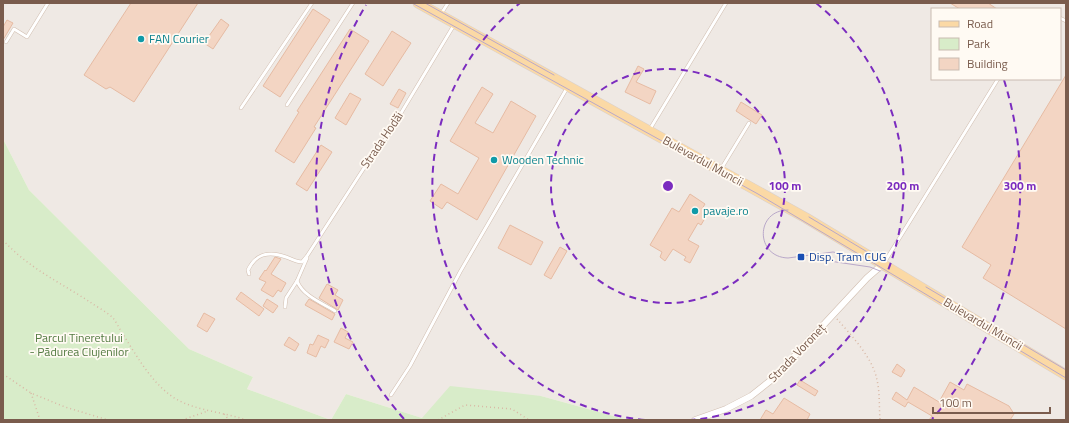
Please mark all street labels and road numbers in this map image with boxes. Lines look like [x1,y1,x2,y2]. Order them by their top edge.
street label: Strada Hodăi [355,107,408,172]
street label: Bulevardul Muncii [659,131,747,191]
street label: Bulevardul Muncii [940,292,1027,355]
street label: Strada Voroneț [763,318,830,387]

